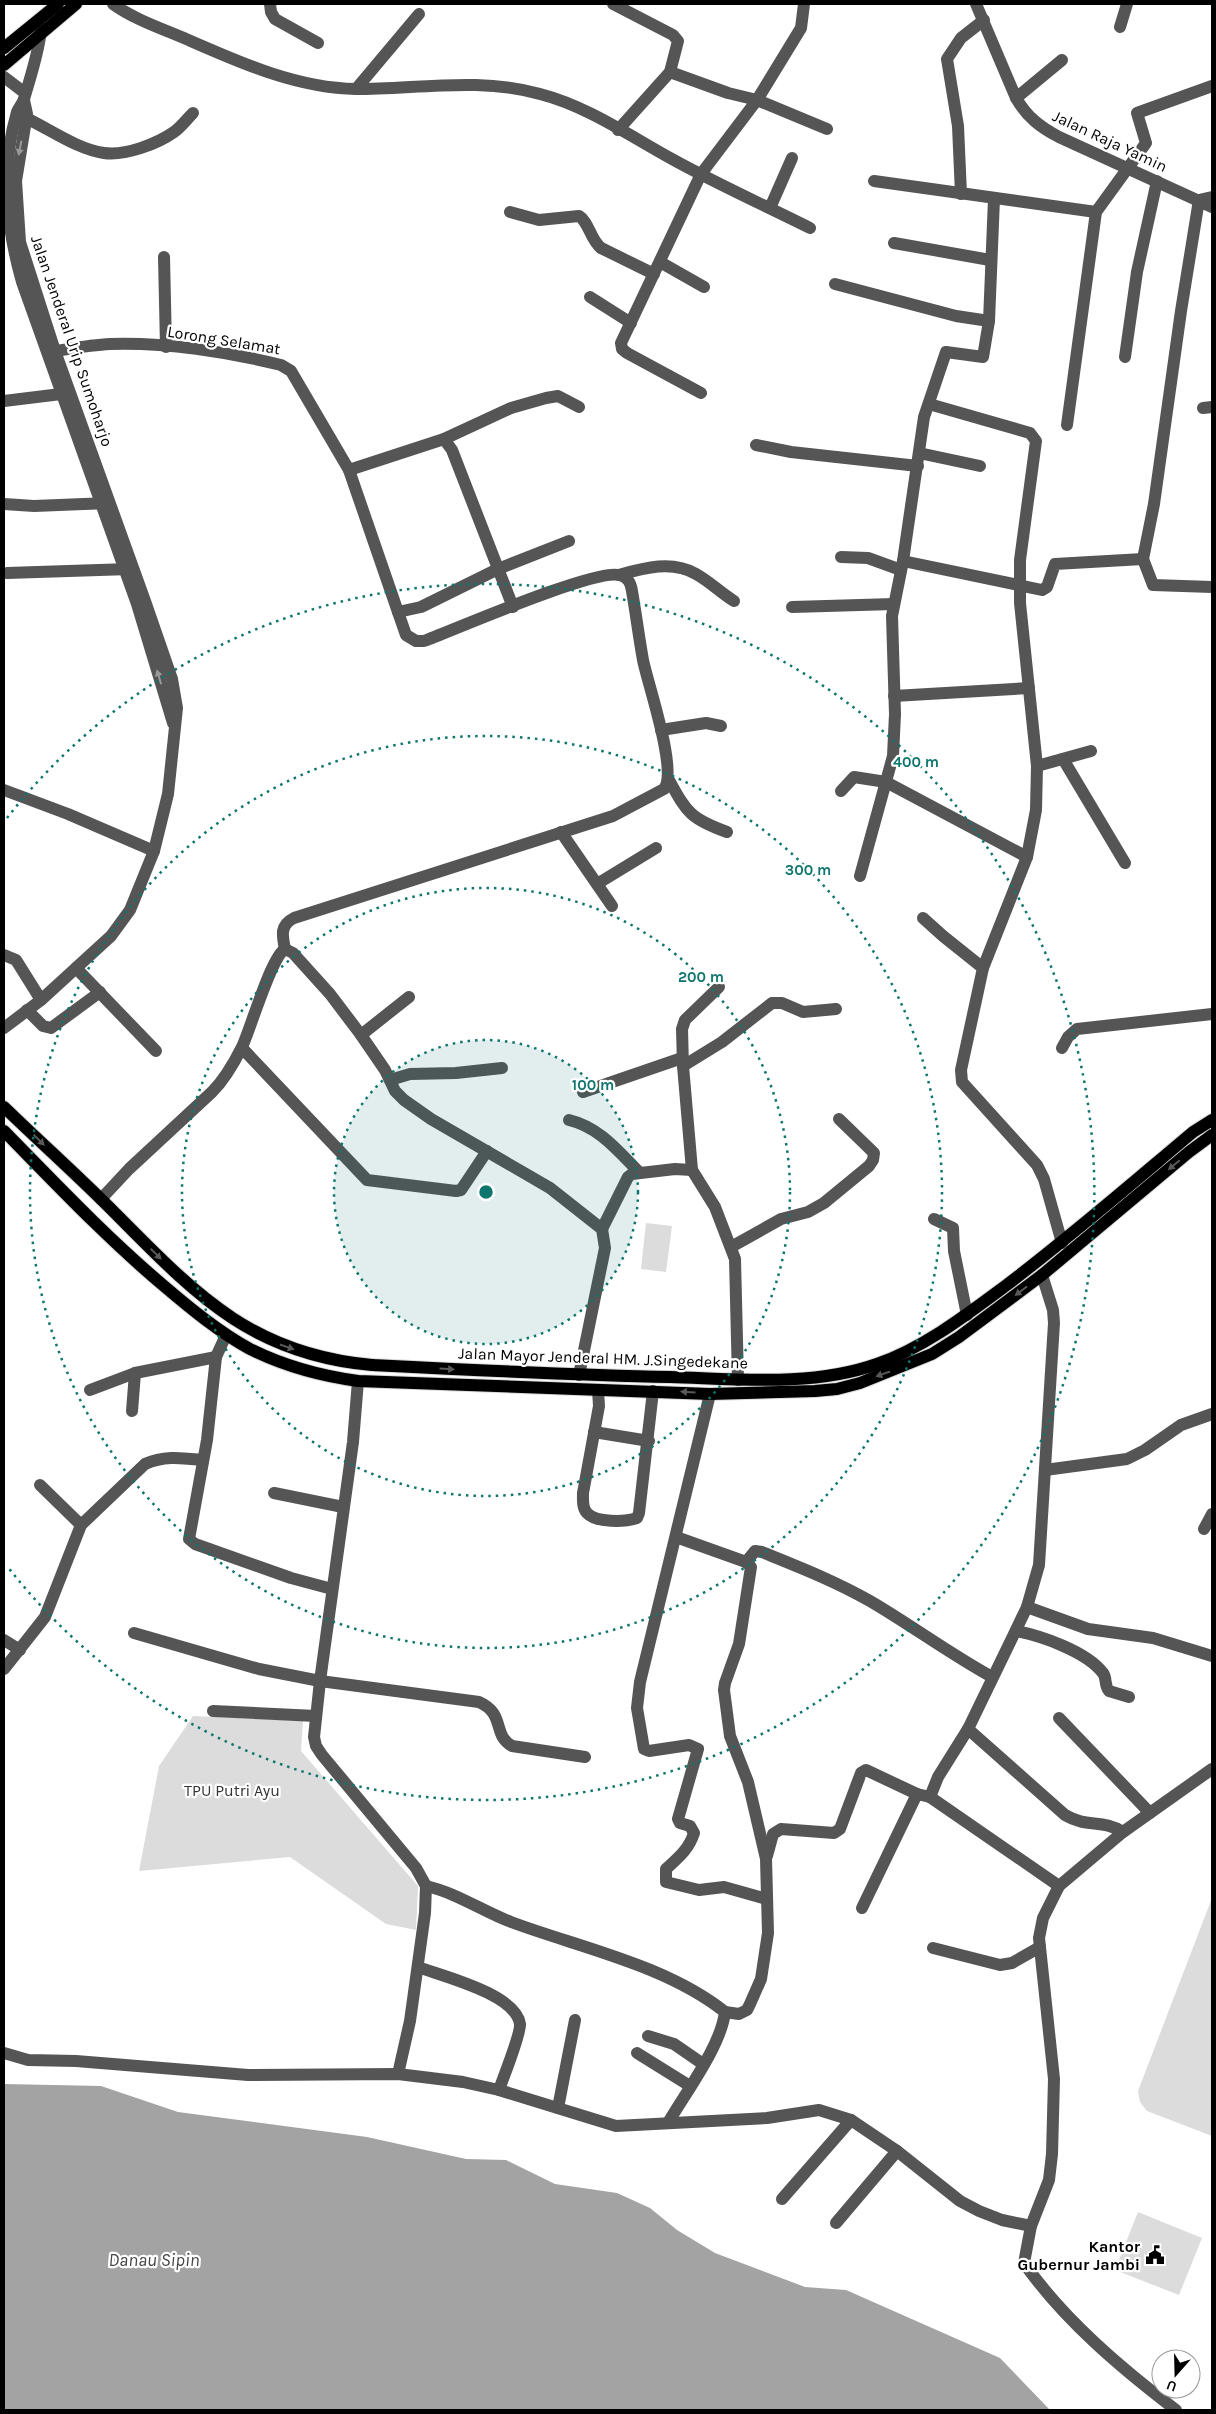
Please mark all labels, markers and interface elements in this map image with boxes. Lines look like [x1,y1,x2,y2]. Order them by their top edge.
street label: Jalan Raja Yamin [1050,106,1170,176]
one-way arrow [16,140,24,156]
street label: Jalan Jenderal Urip Sumoharjo [27,233,117,449]
street label: Lorong Selamat [166,322,282,358]
one-way arrow [154,669,162,684]
text: 400 m [893,753,939,771]
text: 300 m [785,861,831,879]
text: 200 m [678,968,724,986]
text: 100 m [572,1076,614,1094]
one-way arrow [33,1134,45,1146]
one-way arrow [1168,1159,1180,1171]
centre of rings [477,1183,495,1201]
one-way arrow [149,1247,161,1259]
one-way arrow [1015,1285,1028,1296]
one-way arrow [280,1343,295,1351]
street label: Jalan Mayor Jenderal HM. J.Singedekane [458,1343,748,1373]
one-way arrow [439,1366,455,1374]
one-way arrow [875,1370,890,1378]
one-way arrow [680,1388,696,1396]
park label: TPU Putri Ayu [184,1781,280,1800]
place label: Kantor Gubernur Jambi [1018,2237,1141,2274]
public building icon: Kantor Gubernur Jambi [1144,2244,1166,2266]
water label: Danau Sipin [108,2249,200,2271]
north arrow [1151,2349,1201,2399]
text: U [1164,2376,1179,2395]

